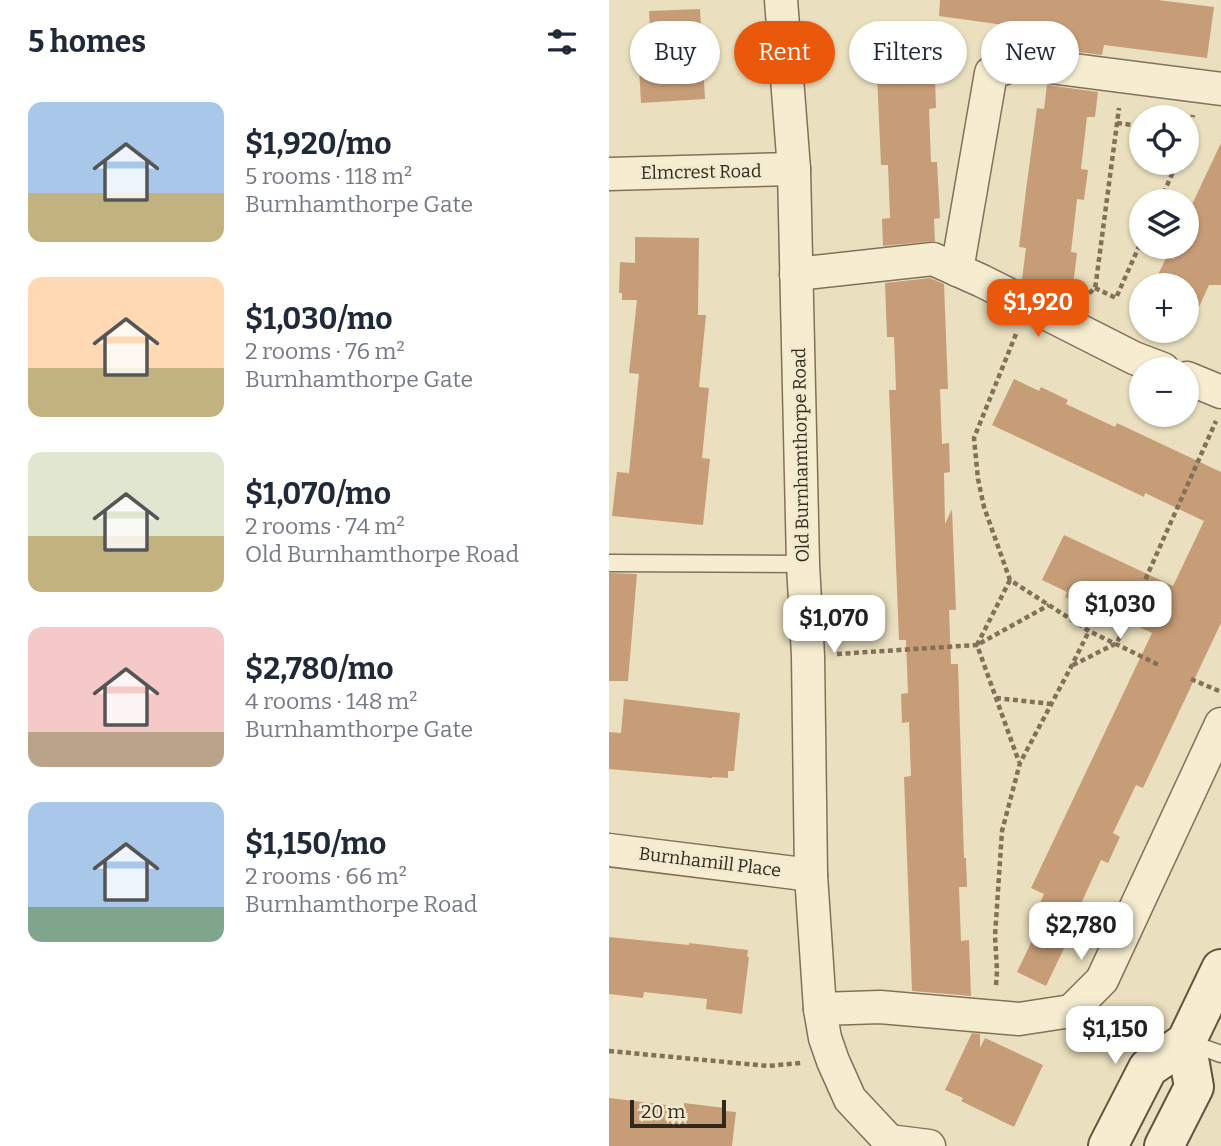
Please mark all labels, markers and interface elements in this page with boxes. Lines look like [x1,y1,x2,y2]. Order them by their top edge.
chip: Buy [630,21,720,84]
chip: Rent [734,21,835,84]
chip: Filters [849,21,967,84]
chip: New [981,21,1079,84]
icon: filters [543,23,581,61]
text: 5 homes [28,24,146,60]
map controls [1129,105,1199,427]
button: locate [1129,105,1199,175]
text: $1,920/mo [245,126,392,162]
icon: home [84,130,168,214]
street label: Elmcrest Road [640,160,762,184]
text: 5 rooms · 118 m² [245,162,412,190]
button: layers [1129,189,1199,259]
text: Burnhamthorpe Gate [245,190,473,218]
button: + [1129,273,1199,343]
pin: $1,920 [981,280,1095,339]
text: $1,920 [1003,288,1073,316]
text: $1,030/mo [245,301,393,337]
icon: home [84,305,168,389]
text: 2 rooms · 76 m² [245,337,405,365]
street label: Old Burnhamthorpe Road [788,347,814,562]
button: − [1129,357,1199,427]
text: Burnhamthorpe Gate [245,365,473,393]
text: $1,070/mo [245,476,391,512]
icon: home [84,480,168,564]
text: 2 rooms · 74 m² [245,512,405,540]
text: Old Burnhamthorpe Road [245,540,519,568]
pin: $1,030 [1063,582,1177,641]
text: $1,030 [1084,590,1156,618]
pin: $1,070 [777,596,891,655]
text: $1,070 [799,604,869,632]
text: $2,780/mo [245,651,394,687]
icon: home [84,655,168,739]
text: 4 rooms · 148 m² [245,687,417,715]
text: Burnhamthorpe Gate [245,715,473,743]
text: $1,150/mo [245,826,386,862]
icon: home [84,830,168,914]
street label: Burnhamill Place [638,842,782,882]
text: 2 rooms · 66 m² [245,862,407,890]
text: Burnhamthorpe Road [245,890,477,918]
pin: $2,780 [1024,902,1138,962]
text: $2,780 [1045,911,1117,939]
pin: $1,150 [1058,1006,1172,1066]
text: $1,150 [1082,1015,1148,1043]
scale bar [630,1097,726,1129]
text: 20 m [641,1100,685,1123]

